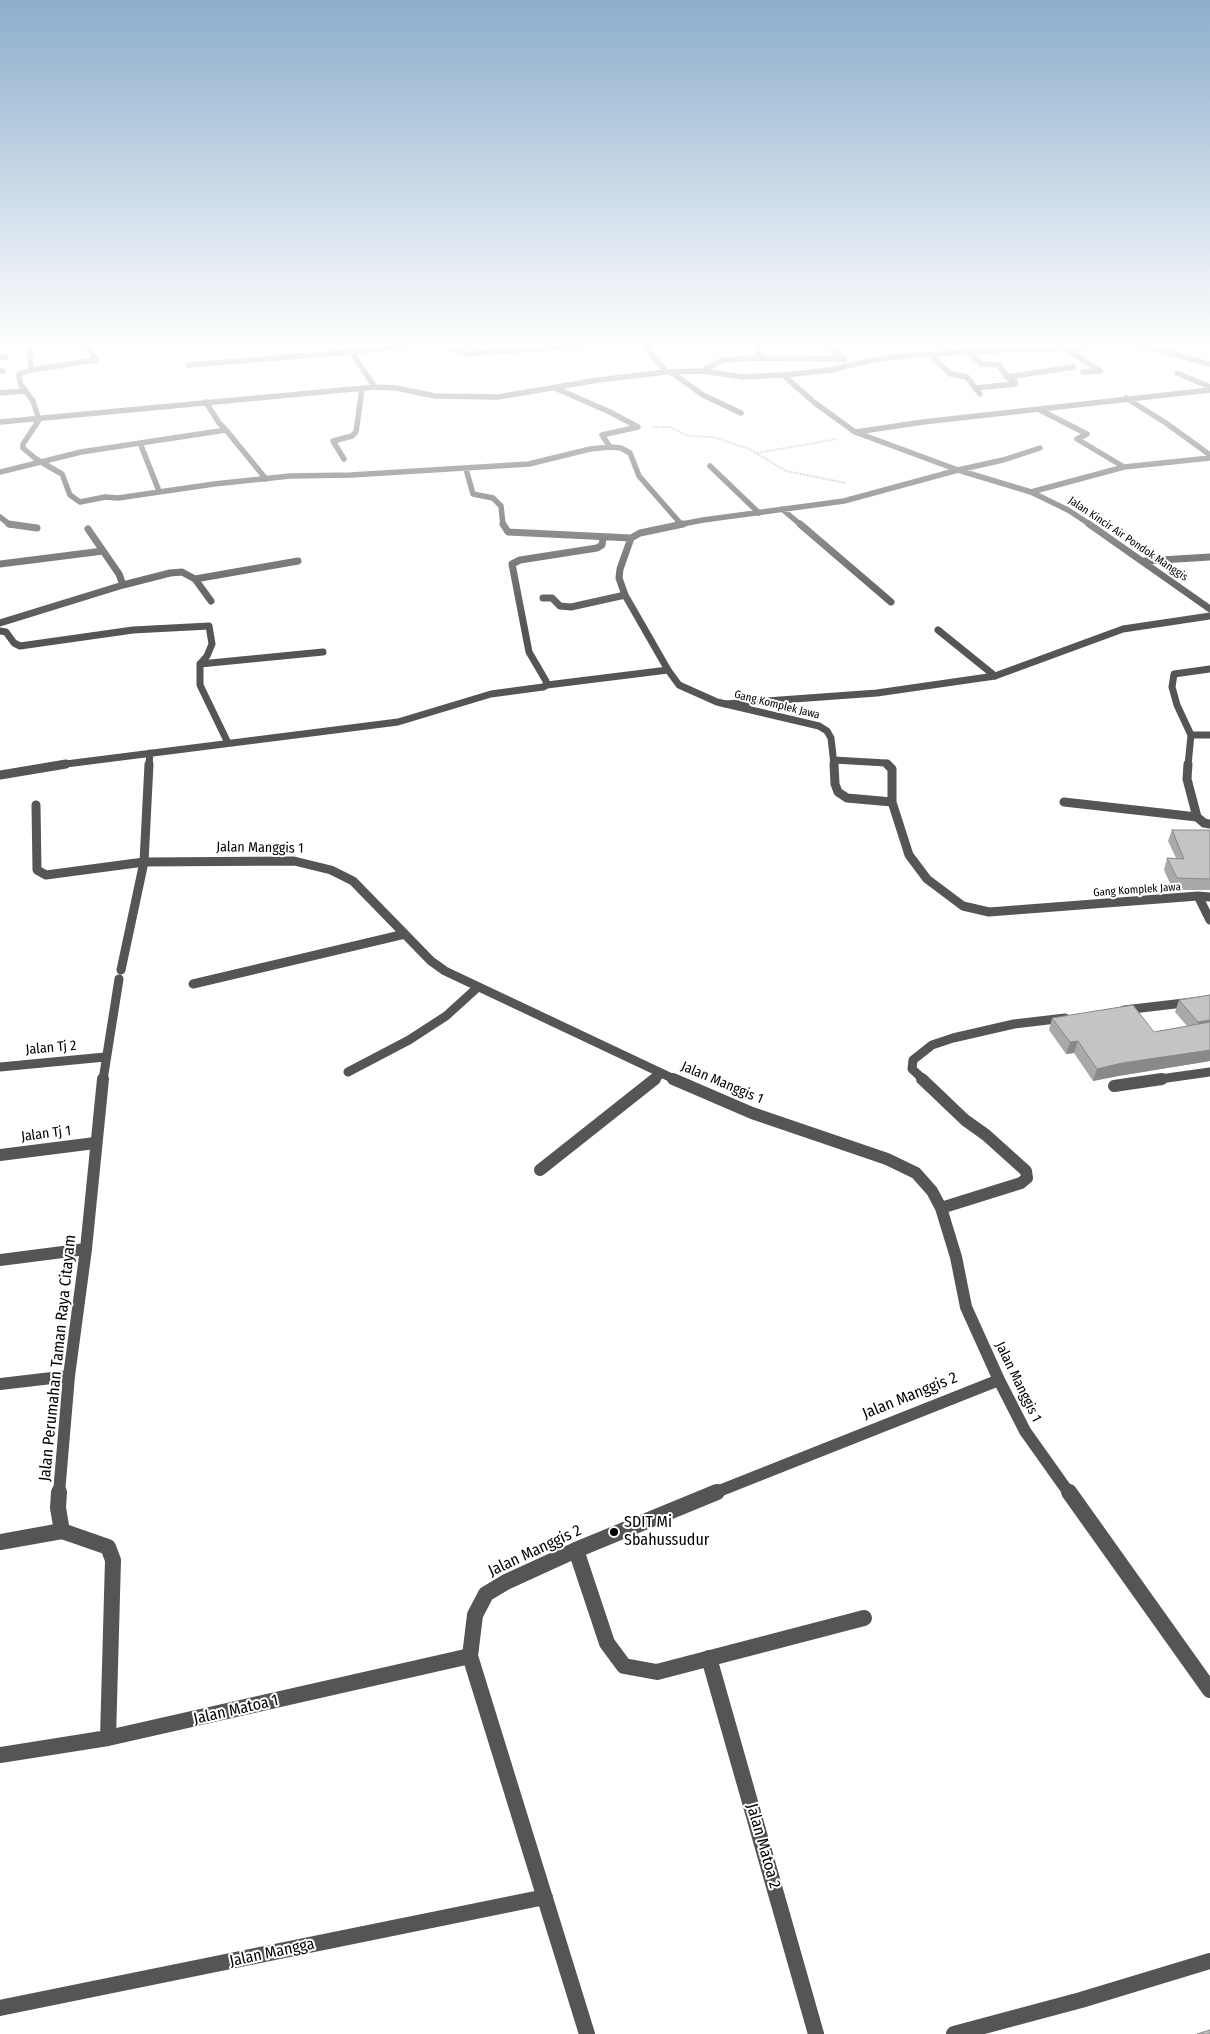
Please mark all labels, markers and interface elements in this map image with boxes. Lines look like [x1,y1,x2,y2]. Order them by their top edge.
street label: Jalan Kincir Air Pondok Manggis [1066,494,1190,584]
street label: Gang Komplek Jawa [733,688,821,722]
street label: Jalan Manggis 1 [216,839,304,857]
street label: Gang Komplek Jawa [1093,880,1181,900]
street label: Jalan Tj 2 [25,1037,77,1059]
street label: Jalan Manggis 1 [679,1058,765,1108]
street label: Jalan Tj 1 [20,1123,72,1145]
street label: Jalan Perumahan Taman Raya Citayam [35,1234,81,1482]
street label: Jalan Manggis 1 [991,1339,1045,1425]
street label: Jalan Manggis 2 [860,1368,960,1424]
place label: SDIT Mi Sbahussudur [624,1513,709,1551]
street label: Jalan Manggis 2 [485,1521,585,1581]
marker: SDIT Mi Sbahussudur [608,1526,620,1538]
street label: Jalan Matoa 1 [192,1691,280,1729]
street label: Jalan Matoa 2 [742,1801,784,1891]
street label: Jalan Mangga [228,1935,316,1971]

